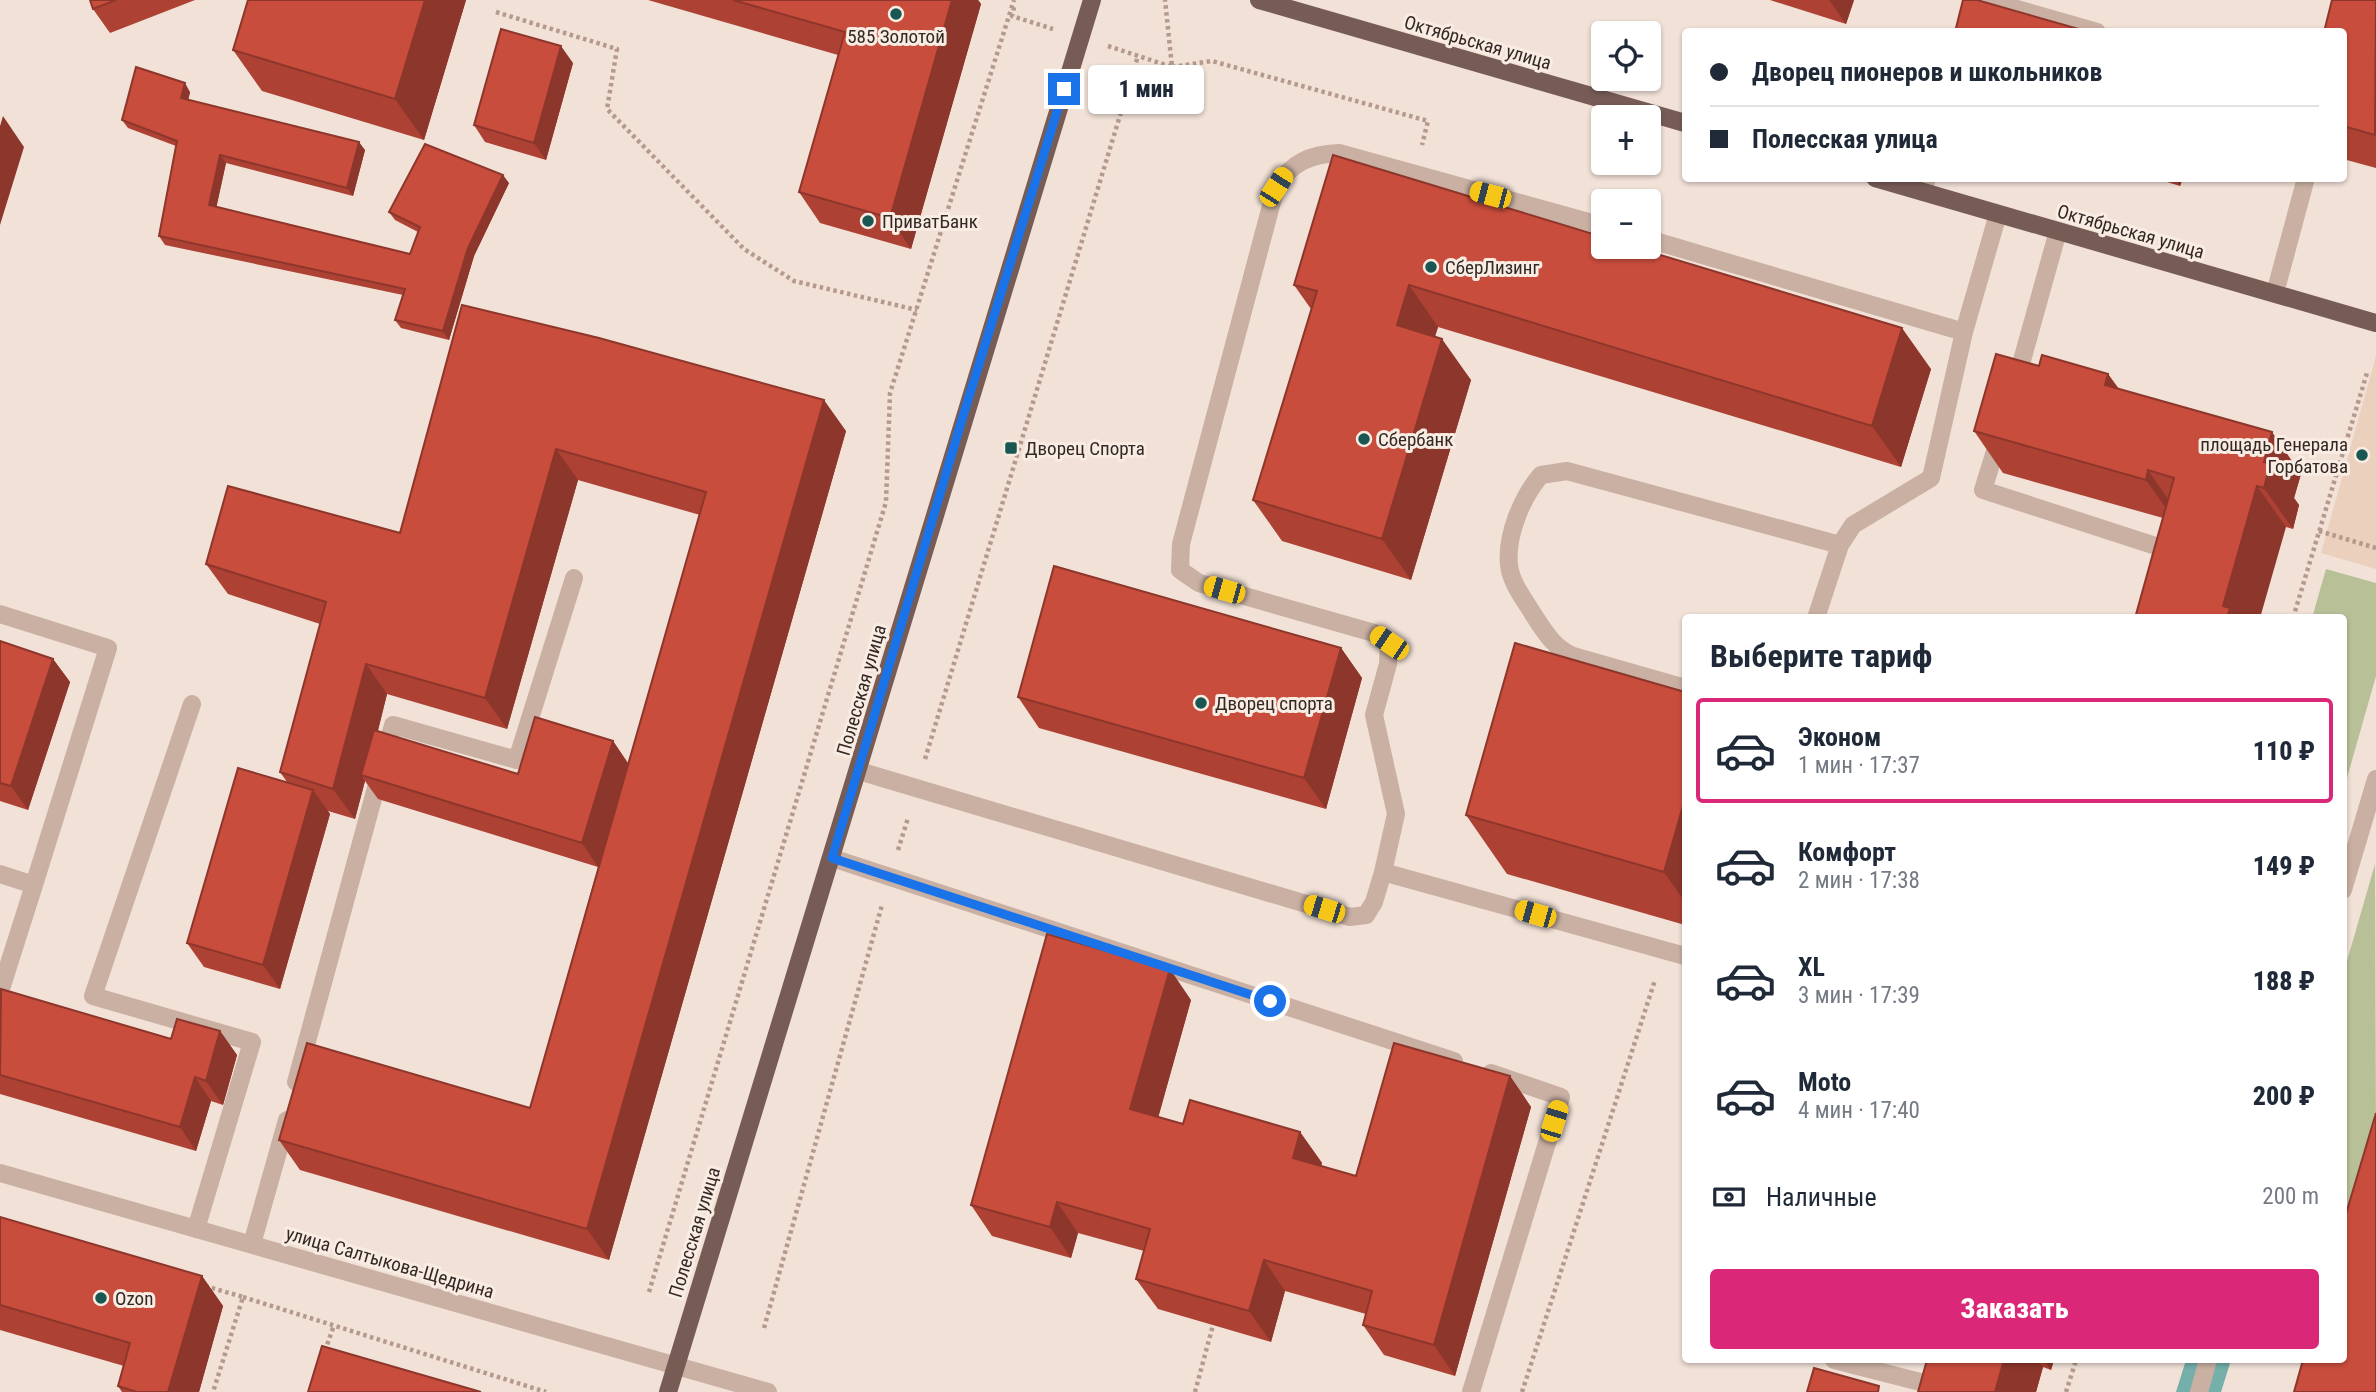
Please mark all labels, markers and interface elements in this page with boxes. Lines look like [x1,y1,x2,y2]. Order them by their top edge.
marker: 585 Золотой [888,6,904,22]
street label: Октябрьская улица [1402,11,1554,74]
map controls [1591,21,1661,259]
button: locate [1591,21,1661,91]
place label: 585 Золотой [847,25,945,48]
text: Дворец пионеров и школьников [1752,57,2102,87]
callout: 1 мин [1088,64,1204,114]
route end [1048,73,1080,105]
text: 1 мин [1118,76,1174,103]
button: + [1591,105,1661,175]
text: Полесская улица [1752,124,1938,154]
car [1256,164,1297,210]
car [1467,179,1514,211]
button: − [1591,189,1661,259]
street label: Октябрьская улица [2055,200,2207,263]
place label: ПриватБанк [882,210,978,233]
marker: ПриватБанк [860,213,876,229]
place label: СберЛизинг [1445,256,1540,279]
marker: СберЛизинг [1423,259,1439,275]
place label: Сбербанк [1378,428,1453,451]
marker: Сбербанк [1356,431,1372,447]
place label: площадь Генерала Горбатова [2200,433,2348,478]
place label: Дворец Спорта [1025,437,1145,460]
marker: Дворец Спорта [1003,440,1019,456]
marker: площадь Генерала Горбатова [2354,447,2370,463]
car [1201,574,1248,606]
street label: Полесская улица [832,622,891,758]
car [1366,623,1413,663]
text: Выберите тариф [1710,637,1932,675]
place label: Дворец спорта [1215,692,1333,715]
marker: Дворец спорта [1193,695,1209,711]
icon: car [1714,719,1777,782]
text: Эконом [1798,722,1881,752]
text: 110 ₽ [2253,736,2315,766]
text: 1 мин · 17:37 [1798,752,1920,779]
icon: car [1714,834,1777,897]
text: Комфорт [1798,837,1896,867]
text: 149 ₽ [2253,851,2315,881]
text: 2 мин · 17:38 [1798,867,1920,894]
car [1301,893,1348,925]
car [1512,898,1559,930]
icon: car [1714,949,1777,1012]
text: XL [1798,952,1825,982]
text: 188 ₽ [2253,966,2315,996]
text: 3 мин · 17:39 [1798,982,1920,1009]
route start [1254,985,1286,1017]
icon: car [1714,1064,1777,1127]
text: Moto [1798,1067,1851,1097]
text: 200 ₽ [2253,1081,2315,1111]
text: 4 мин · 17:40 [1798,1097,1920,1124]
car [1538,1098,1571,1144]
street label: Полесская улица [664,1164,725,1300]
icon: cash [1710,1178,1748,1216]
text: Наличные [1766,1182,1877,1212]
text: 200 m [2262,1183,2319,1210]
street label: улица Салтыкова-Щедрина [283,1222,497,1303]
button: Заказать [1710,1269,2319,1349]
place label: Ozon [115,1287,153,1310]
marker: Ozon [93,1290,109,1306]

